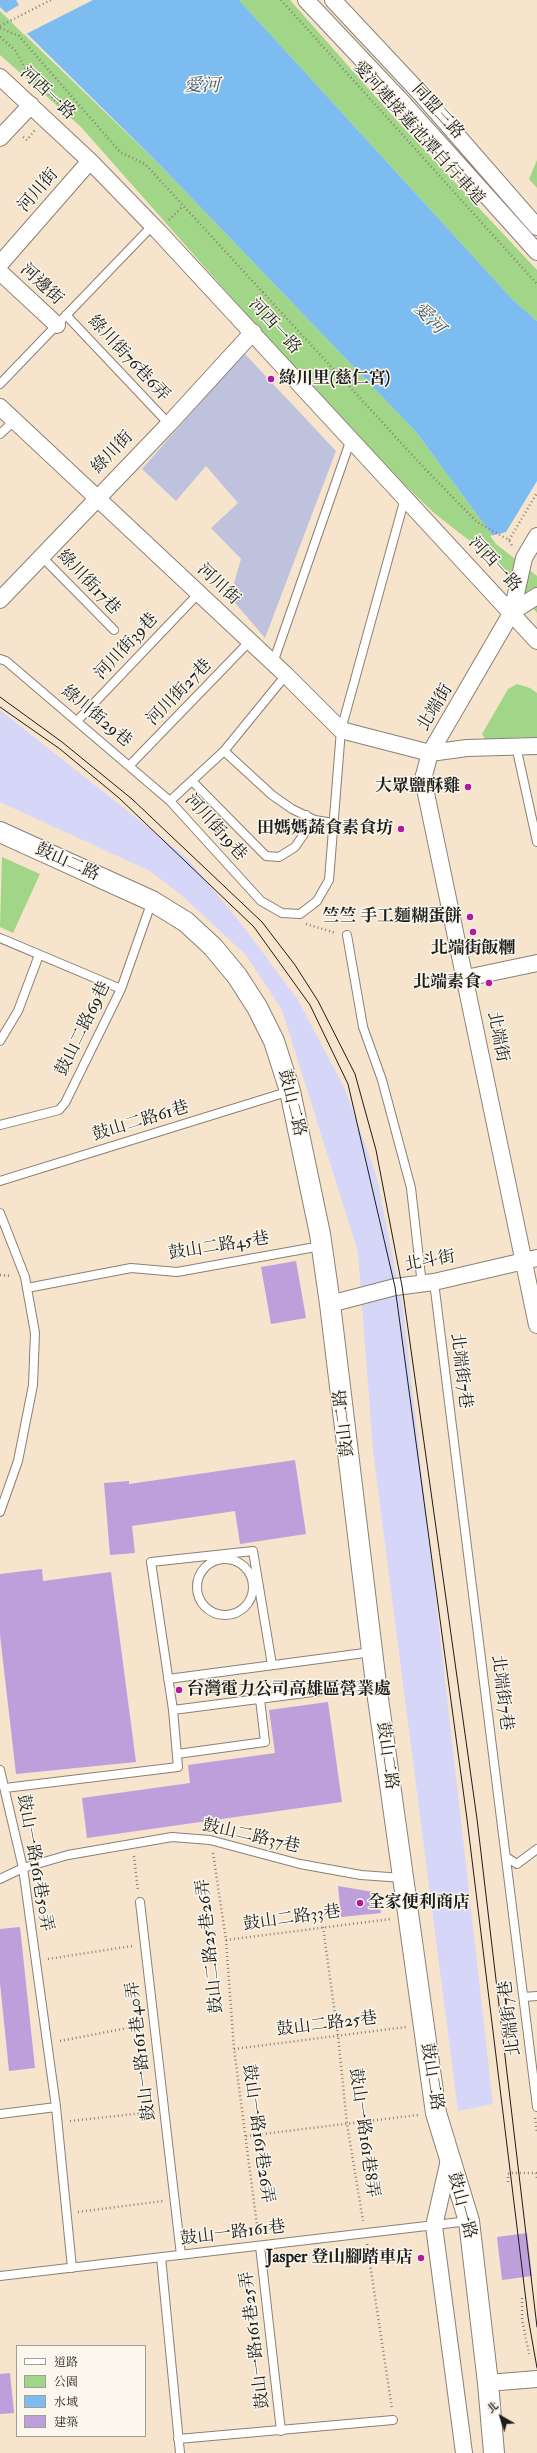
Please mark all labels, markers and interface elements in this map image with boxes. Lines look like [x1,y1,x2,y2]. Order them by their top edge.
street label: 愛河連接蓮池潭自行車道 [348,58,488,210]
street label: 河西一路 [15,63,79,125]
water label: 愛河 [184,76,220,98]
street label: 同盟三路 [407,80,467,144]
street label: 河川街 [15,165,63,217]
street label: 河邊街 [15,260,67,310]
street label: 河西一路 [244,295,304,359]
water label: 愛河 [408,299,448,339]
street label: 綠川街76巷6弄 [83,312,173,406]
place label: 綠川里(慈仁宮) [279,369,390,389]
marker: 綠川里(慈仁宮) [266,374,276,384]
street label: 綠川街 [88,428,138,478]
street label: 河西一路 [463,533,525,597]
street label: 綠川街17巷 [52,546,124,620]
street label: 河川街 [192,560,244,610]
street label: 河川街39巷 [91,610,163,684]
street label: 河川街27巷 [143,656,217,730]
street label: 北端街 [414,681,458,735]
street label: 綠川街29巷 [57,682,135,752]
place label: 大眾鹽酥雞 [375,777,460,797]
marker: 大眾鹽酥雞 [463,782,473,792]
street label: 河川街19巷 [180,790,250,866]
place label: 田媽媽蔬食素食坊 [257,819,393,839]
marker: 田媽媽蔬食素食坊 [396,824,406,834]
street label: 鼓山二路 [32,840,102,886]
place label: 竺竺 手工麵糊蛋餅 [322,907,462,927]
marker: 竺竺 手工麵糊蛋餅 [465,912,475,922]
marker: 北端街飯糰 [468,927,478,937]
place label: 北端街飯糰 [431,939,515,959]
place label: 北端素食 [413,973,481,993]
marker: 北端素食 [484,978,494,988]
street label: 鼓山二路69巷 [52,979,116,1079]
street label: 北端街 [482,1010,512,1064]
street label: 鼓山二路 [273,1068,309,1138]
street label: 鼓山二路61巷 [90,1098,192,1146]
street label: 鼓山二路45巷 [167,1229,271,1265]
street label: 北斗街 [403,1248,457,1276]
street label: 北端街7巷 [445,1332,475,1410]
street label: 鼓山二路 [331,1388,359,1458]
street label: 北端街7巷 [486,1654,516,1732]
place label: 台灣電力公司高雄區營業處 [187,1680,391,1700]
marker: 台灣電力公司高雄區營業處 [174,1685,184,1695]
street label: 鼓山二路 [371,1721,401,1791]
street label: 鼓山一路161巷50弄 [12,1793,56,1933]
street label: 鼓山二路37巷 [200,1816,302,1858]
street label: 鼓山二路25巷26弄 [194,1878,228,2014]
place label: 全家便利商店 [368,1893,470,1913]
marker: 全家便利商店 [355,1898,365,1908]
street label: 鼓山二路33巷 [242,1902,342,1936]
street label: 北端街7巷 [496,1979,526,2057]
street label: 鼓山一路161巷40弄 [123,1980,161,2122]
street label: 鼓山二路25巷 [276,2009,378,2041]
street label: 鼓山二路 [416,2042,446,2112]
street label: 鼓山一路161巷26弄 [237,2063,277,2205]
street label: 鼓山一路161巷8弄 [344,2067,382,2199]
street label: 鼓山一路 [442,2171,480,2241]
street label: 鼓山一路161巷 [179,2217,287,2251]
place label: Jasper 登山腳踏車店 [266,2248,413,2268]
marker: Jasper 登山腳踏車店 [416,2253,426,2263]
street label: 鼓山一路161巷25弄 [237,2270,275,2410]
legend [16,2345,146,2437]
text: 道路 [54,2355,78,2370]
text: 公園 [54,2375,78,2390]
text: 水域 [54,2395,78,2410]
north arrow [481,2397,521,2437]
text: 北 [485,2399,501,2416]
text: 建築 [54,2415,78,2430]

